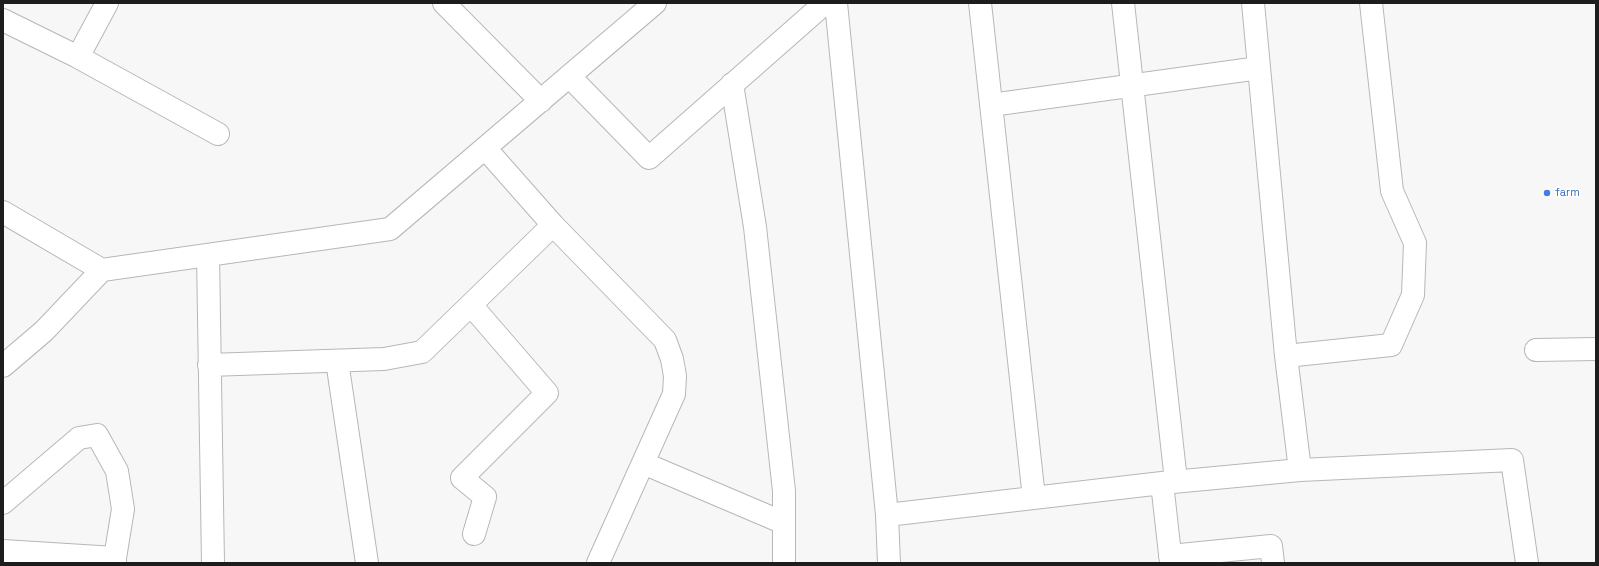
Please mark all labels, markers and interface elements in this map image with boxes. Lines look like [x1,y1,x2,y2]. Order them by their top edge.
place label: farm [1555,186,1580,200]
marker: farm [1542,188,1552,198]

